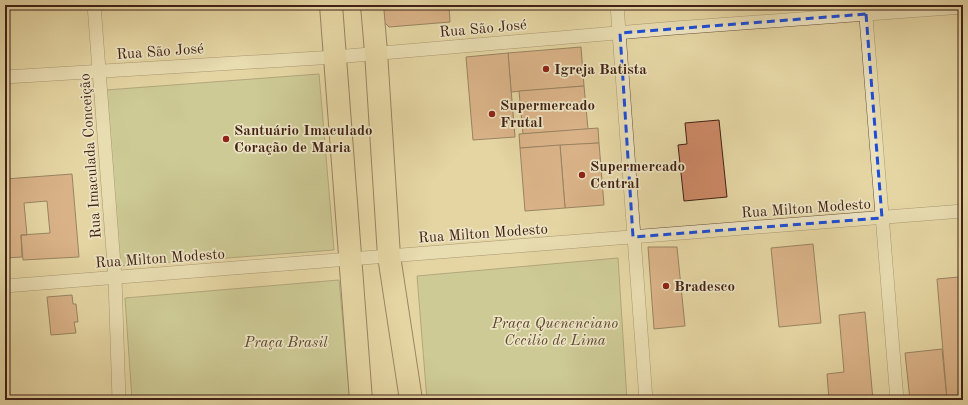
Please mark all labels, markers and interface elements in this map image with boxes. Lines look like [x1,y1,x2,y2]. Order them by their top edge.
street label: Rua São José [439,18,528,41]
street label: Rua São José [116,42,204,63]
place label: Igreja Batista [554,63,647,78]
marker: Igreja Batista [541,64,551,74]
street label: Rua Imaculada Conceição [78,73,105,239]
place label: Supermercado Frutal [500,99,595,131]
marker: Supermercado Frutal [487,109,497,119]
place label: Santuário Imaculado Coração de Maria [234,124,373,156]
marker: Santuário Imaculado Coração de Maria [221,134,231,144]
place label: Supermercado Central [590,160,685,192]
marker: Supermercado Central [577,170,587,180]
street label: Rua Milton Modesto [741,197,871,222]
street label: Rua Milton Modesto [418,222,548,247]
street label: Rua Milton Modesto [95,247,225,272]
place label: Bradesco [674,280,735,295]
marker: Bradesco [661,281,671,291]
park label: Praça Quenenciano Cecilio de Lima [491,317,618,349]
park label: Praça Brasil [243,336,328,351]

